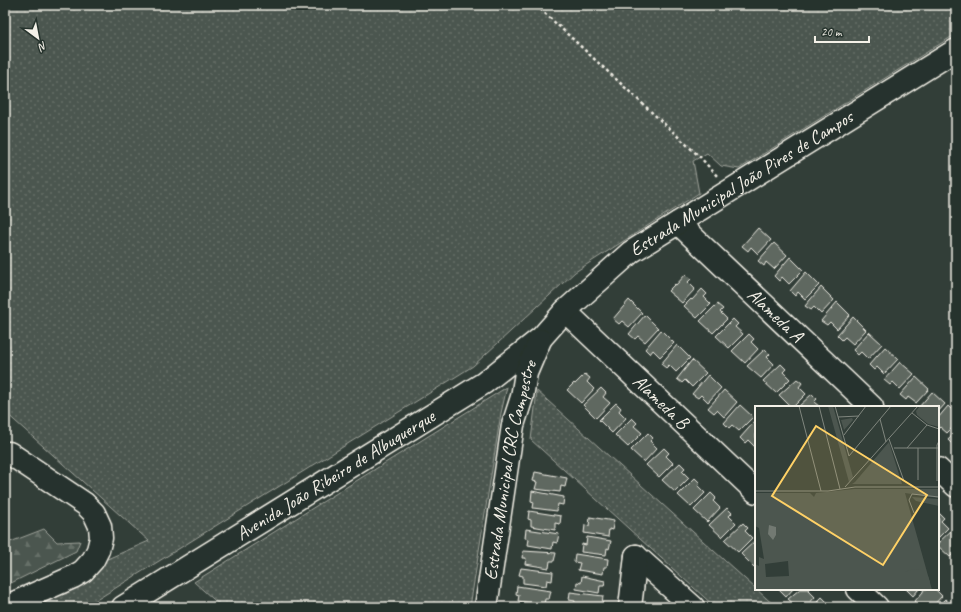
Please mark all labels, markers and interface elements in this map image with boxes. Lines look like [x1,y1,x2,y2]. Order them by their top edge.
north arrow [18,18,58,58]
scale bar [815,18,869,44]
text: 20 m [821,24,843,40]
text: N [35,39,50,55]
street label: Estrada Municipal João Pires de Campos [625,104,859,262]
street label: Alameda A [742,283,809,348]
street label: Estrada Municipal CRC Campestre [478,355,543,582]
street label: Alameda B [628,369,695,435]
street label: Avenida João Ribeiro de Albuquerque [231,403,441,546]
inset map [755,406,939,590]

